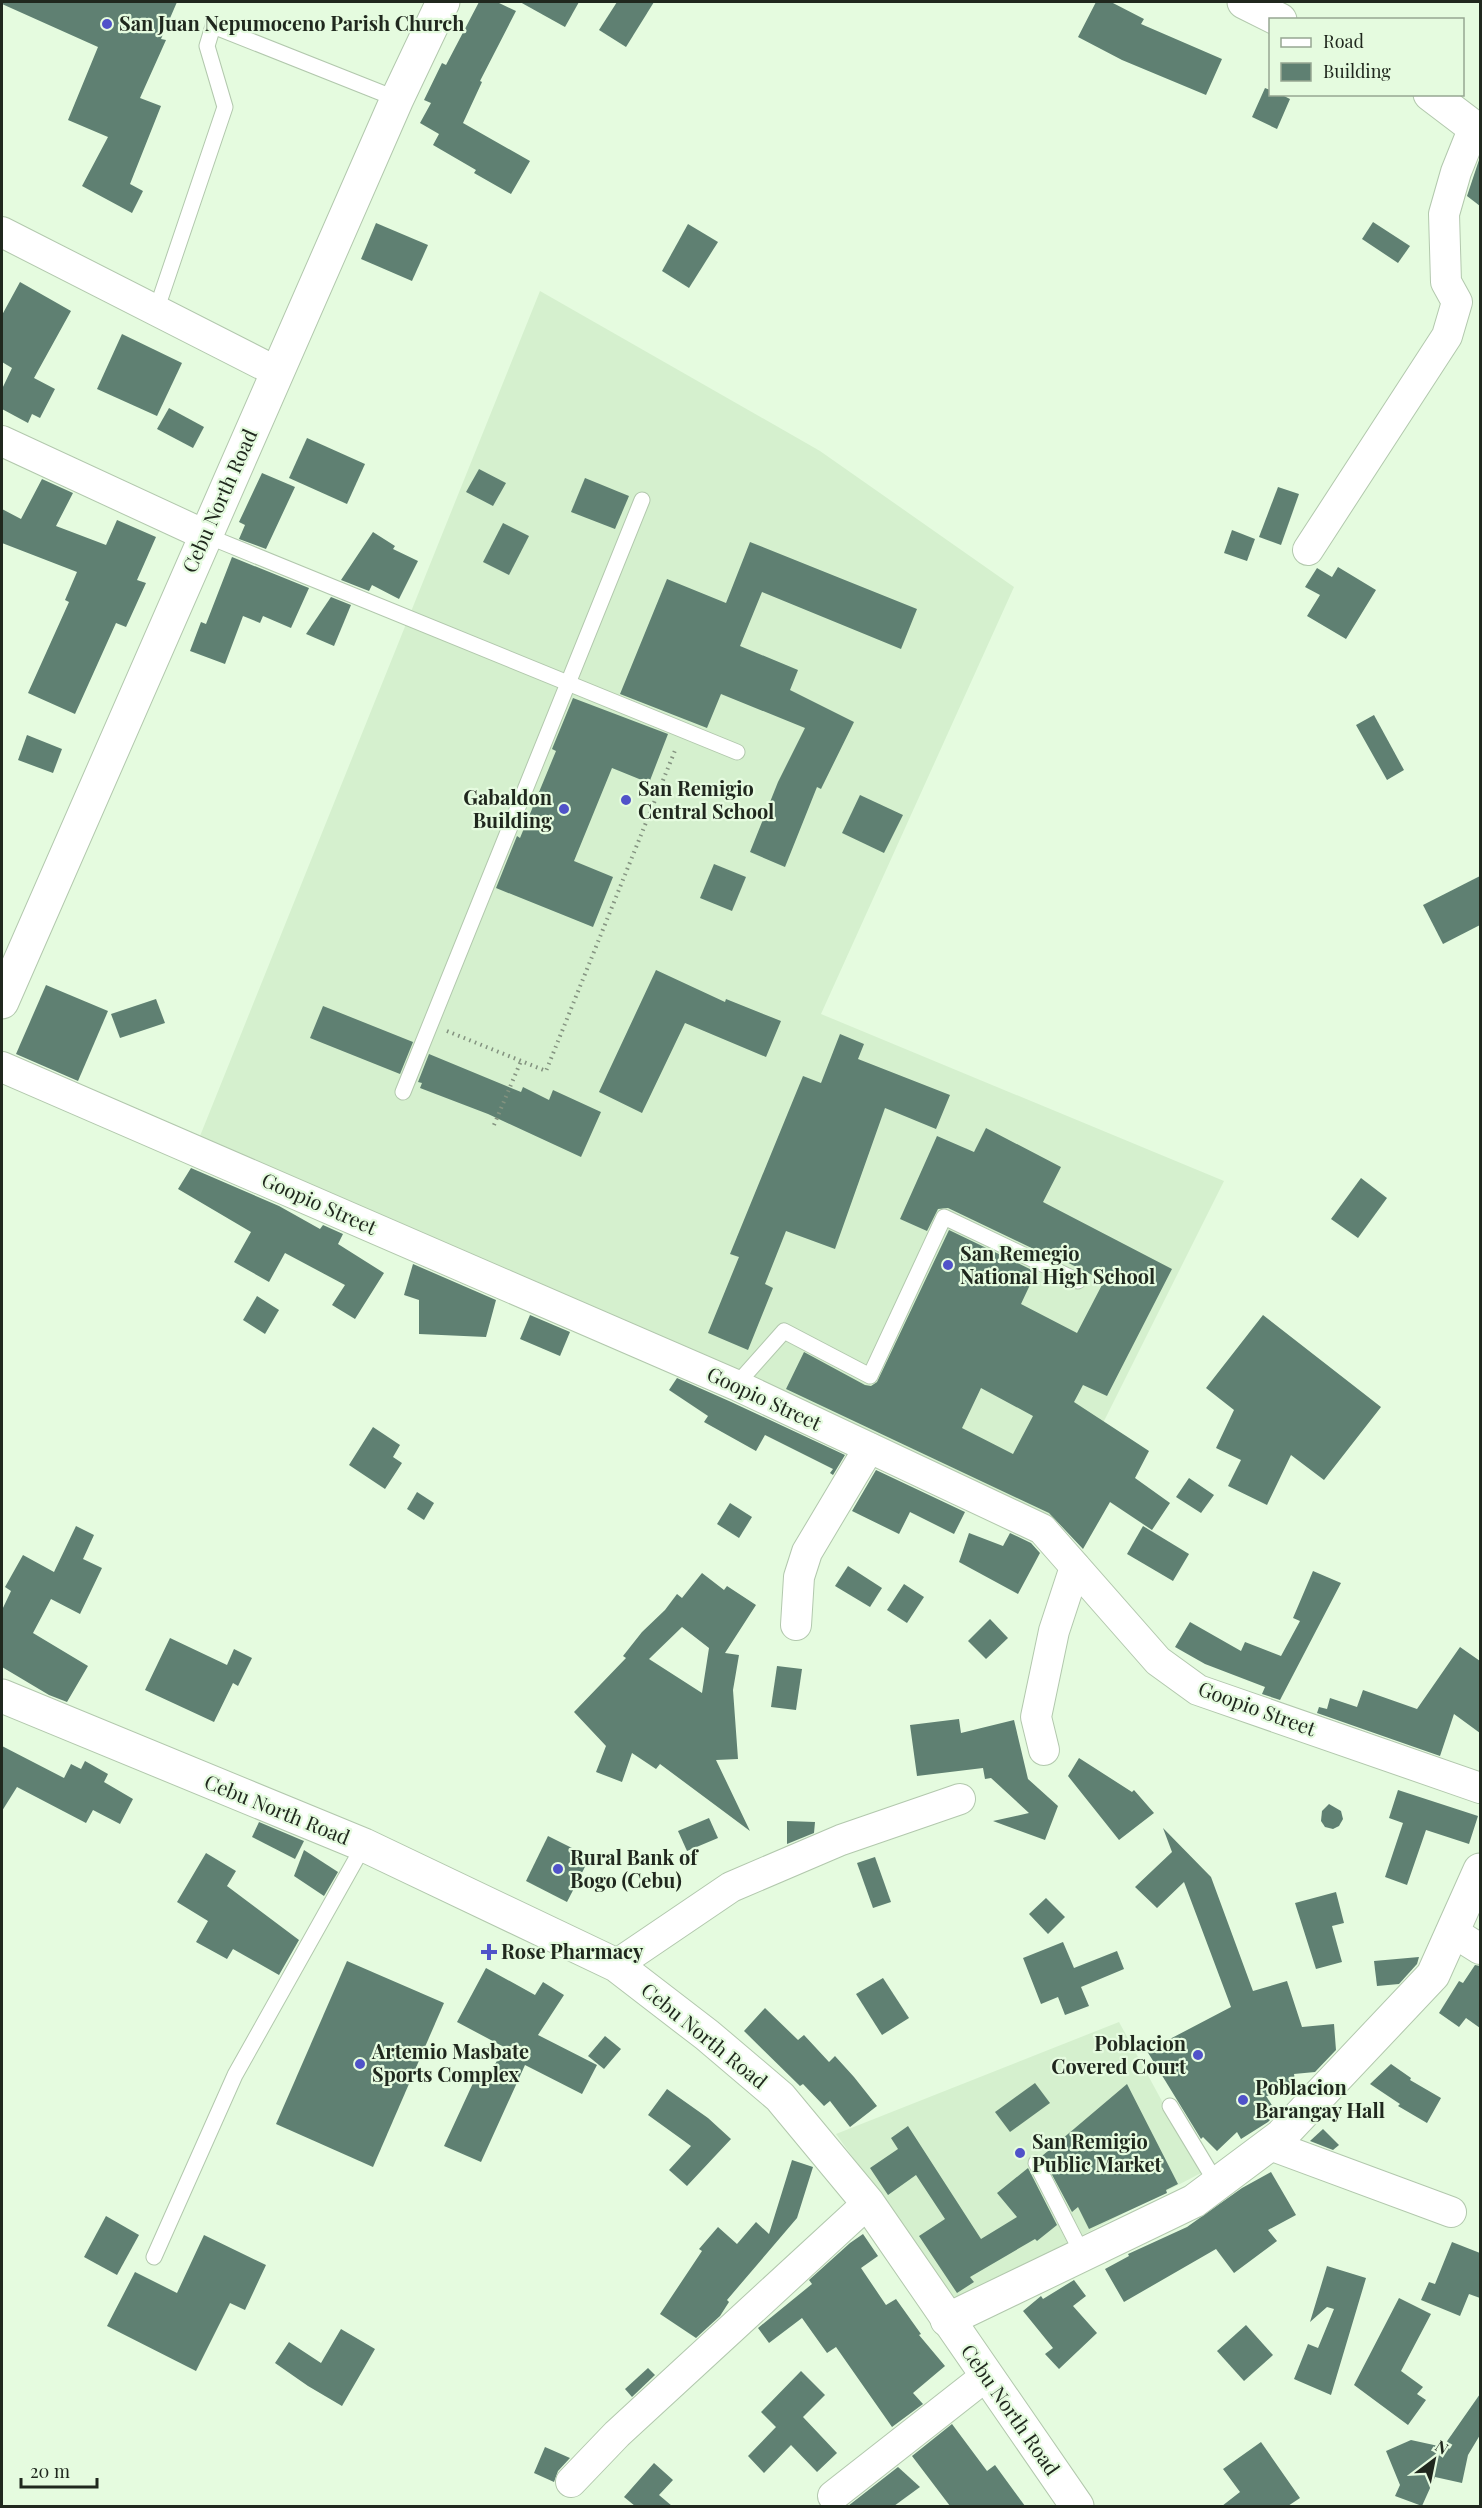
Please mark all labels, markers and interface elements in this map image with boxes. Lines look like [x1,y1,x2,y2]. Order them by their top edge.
place label: San Juan Nepumoceno Parish Church [119,9,464,36]
marker: San Juan Nepumoceno Parish Church [100,17,114,31]
legend [1269,18,1464,96]
text: Road [1323,29,1364,53]
text: Building [1323,59,1391,83]
street label: Cebu North Road [175,424,263,577]
place label: San Remigio Central School [638,774,774,824]
place label: Gabaldon Building [463,783,553,833]
marker: San Remigio Central School [619,793,633,807]
marker: Gabaldon Building [557,802,571,816]
street label: Goopio Street [258,1165,382,1240]
place label: San Remegio National High School [960,1239,1155,1289]
marker: San Remegio National High School [941,1258,955,1272]
street label: Goopio Street [703,1359,827,1436]
street label: Goopio Street [1195,1674,1321,1742]
street label: Cebu North Road [201,1767,355,1850]
place label: Rural Bank of Bogo (Cebu) [570,1843,699,1893]
marker: Rural Bank of Bogo (Cebu) [551,1862,565,1876]
place label: Rose Pharmacy [501,1937,644,1964]
marker: Rose Pharmacy [482,1945,496,1959]
street label: Cebu North Road [636,1976,774,2094]
place label: Poblacion Covered Court [1051,2029,1187,2079]
place label: Artemio Masbate Sports Complex [371,2037,529,2087]
marker: Poblacion Covered Court [1191,2048,1205,2062]
marker: Artemio Masbate Sports Complex [353,2057,367,2071]
place label: Poblacion Barangay Hall [1255,2073,1385,2123]
marker: Poblacion Barangay Hall [1236,2093,1250,2107]
place label: San Remigio Public Market [1032,2127,1162,2177]
marker: San Remigio Public Market [1013,2146,1027,2160]
street label: Cebu North Road [956,2338,1067,2481]
north arrow [1404,2430,1464,2490]
text: N [1432,2435,1453,2459]
scale bar [21,2451,98,2489]
text: 20 m [30,2459,70,2483]

